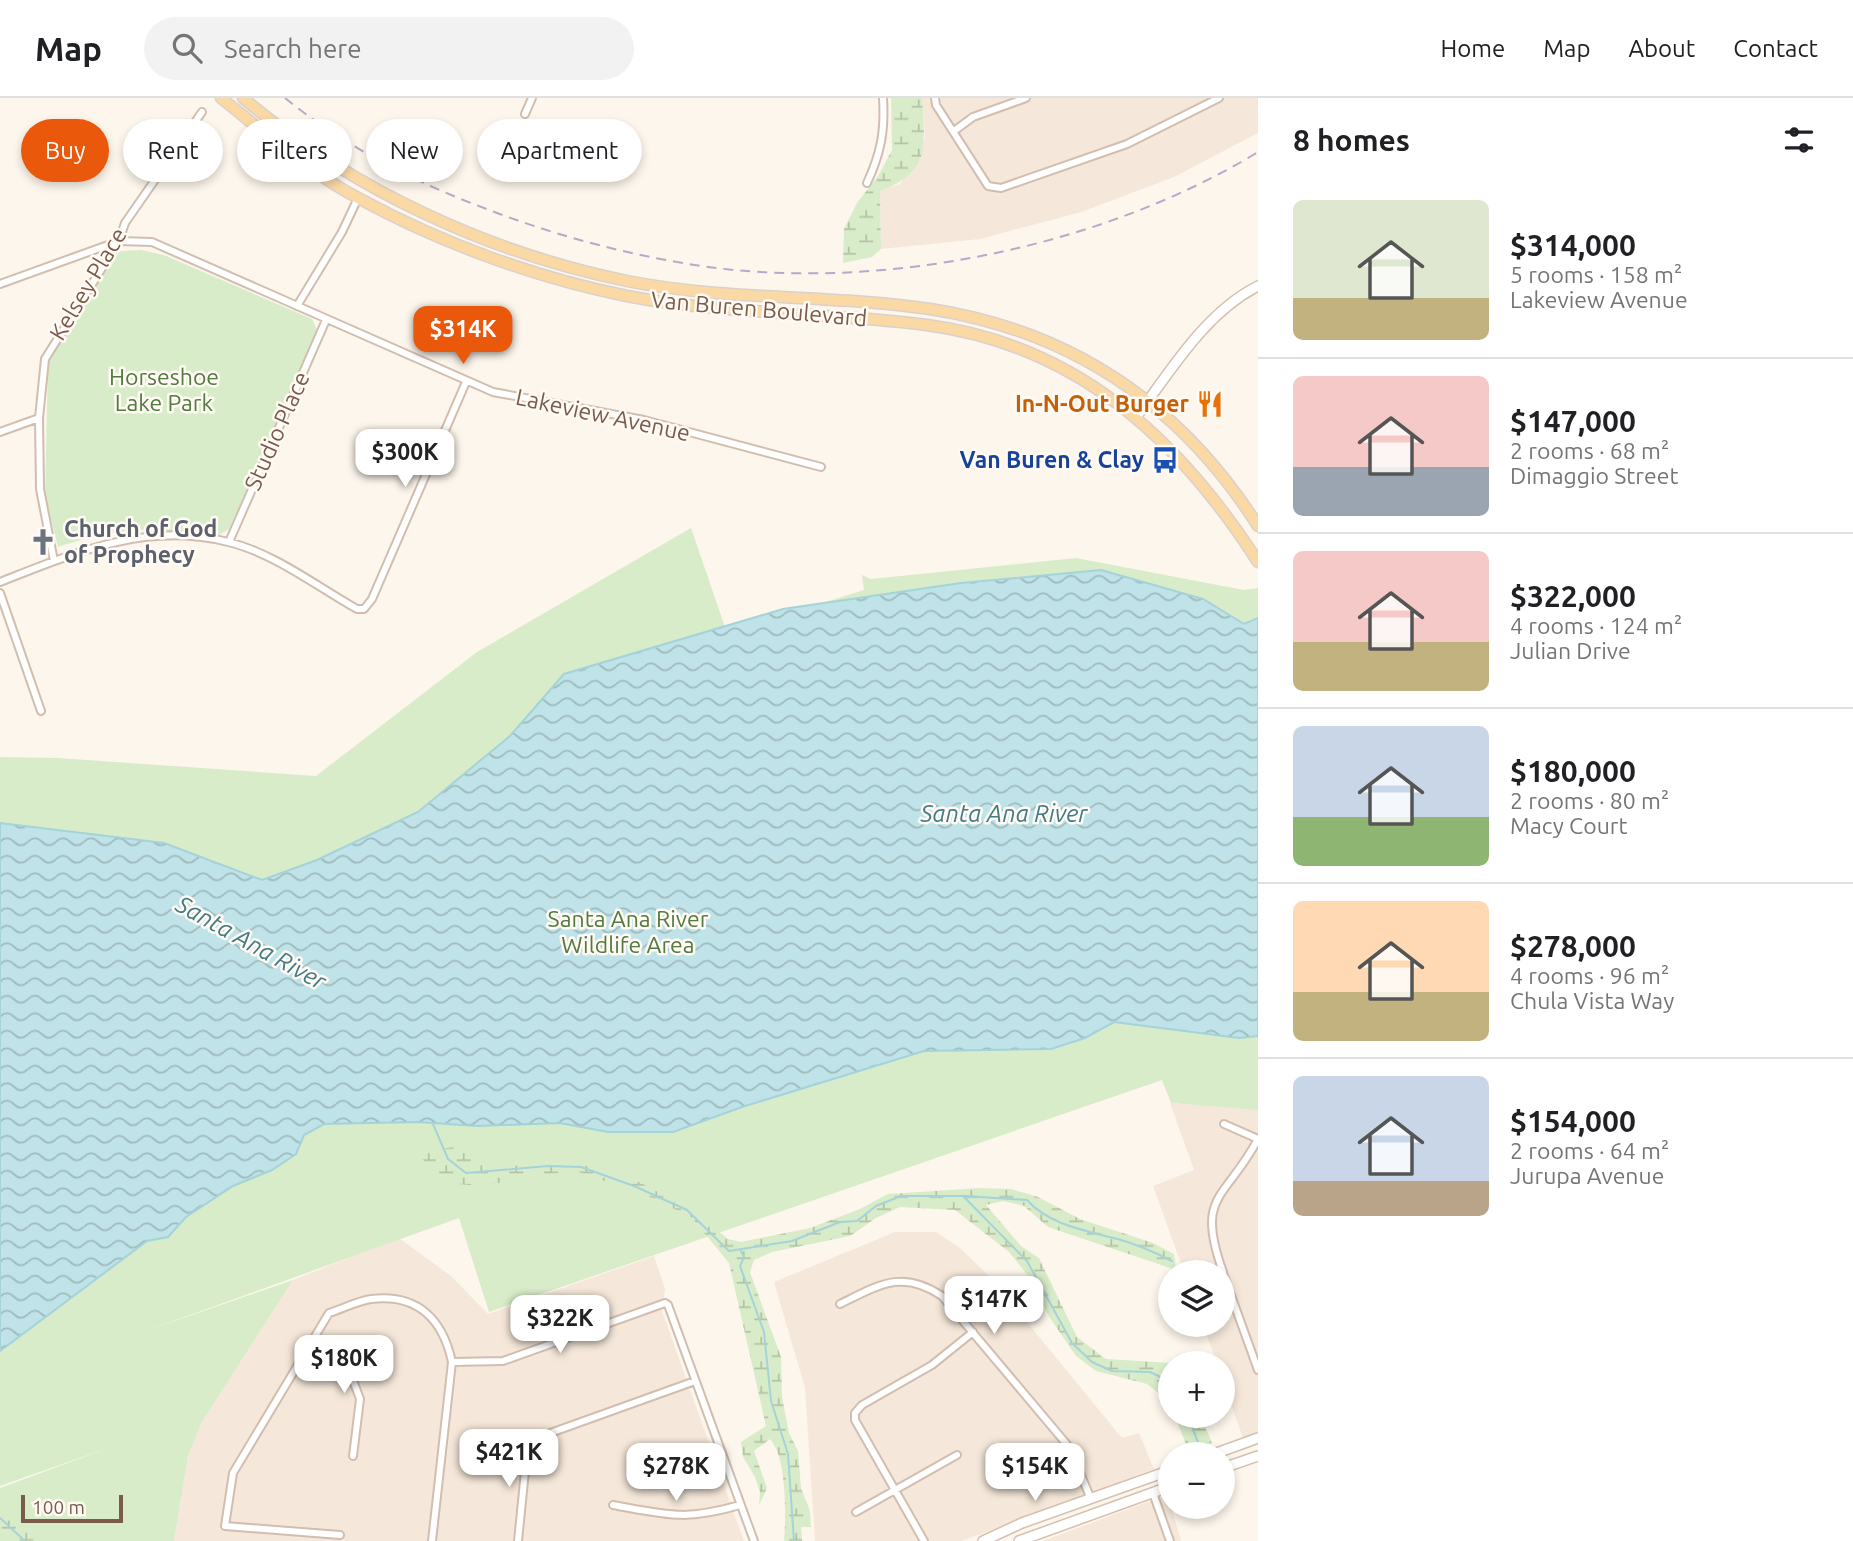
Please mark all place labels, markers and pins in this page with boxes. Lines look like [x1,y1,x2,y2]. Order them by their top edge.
pin: $314K [414,306,512,366]
restaurant icon: In-N-Out Burger [1195,389,1225,419]
place label: In-N-Out Burger [1015,391,1190,416]
pin: $300K [356,430,454,489]
bus stop icon: Van Buren & Clay [1150,445,1180,475]
place label: Van Buren & Clay [959,447,1144,472]
place label: Church of God of Prophecy [64,516,217,567]
church icon: Church of God of Prophecy [28,527,58,557]
pin: $147K [945,1276,1043,1336]
pin: $322K [511,1296,609,1355]
pin: $180K [295,1336,393,1395]
pin: $421K [460,1430,558,1489]
pin: $278K [627,1444,725,1503]
pin: $154K [986,1444,1084,1503]

